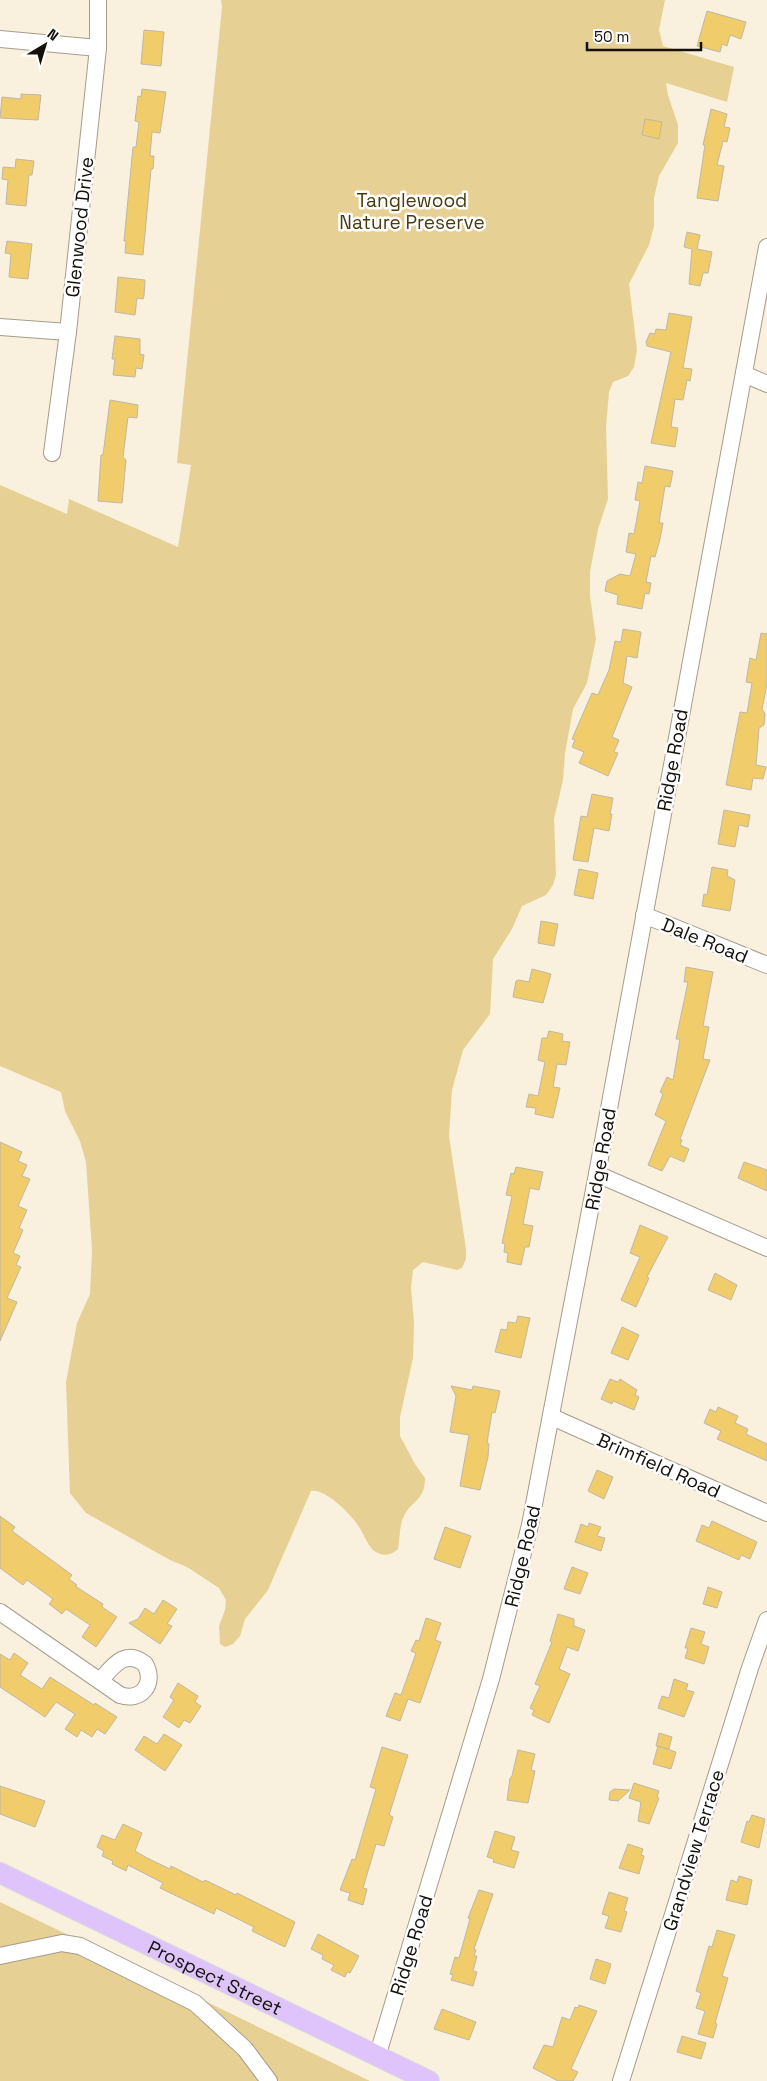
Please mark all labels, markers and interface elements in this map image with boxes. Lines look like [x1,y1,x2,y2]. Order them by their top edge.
north arrow [20,20,70,70]
scale bar [587,20,701,52]
text: N [44,25,62,45]
text: 50 m [594,27,629,46]
street label: Glenwood Drive [60,156,99,299]
park label: Tanglewood Nature Preserve [339,188,485,235]
street label: Ridge Road [651,707,694,813]
street label: Dale Road [658,912,752,969]
street label: Ridge Road [579,1106,622,1212]
street label: Brimfield Road [593,1427,725,1504]
street label: Ridge Road [499,1503,546,1610]
street label: Grandview Terrace [657,1766,730,1934]
street label: Ridge Road [384,1892,439,1998]
street label: Prospect Street [144,1935,286,2021]

